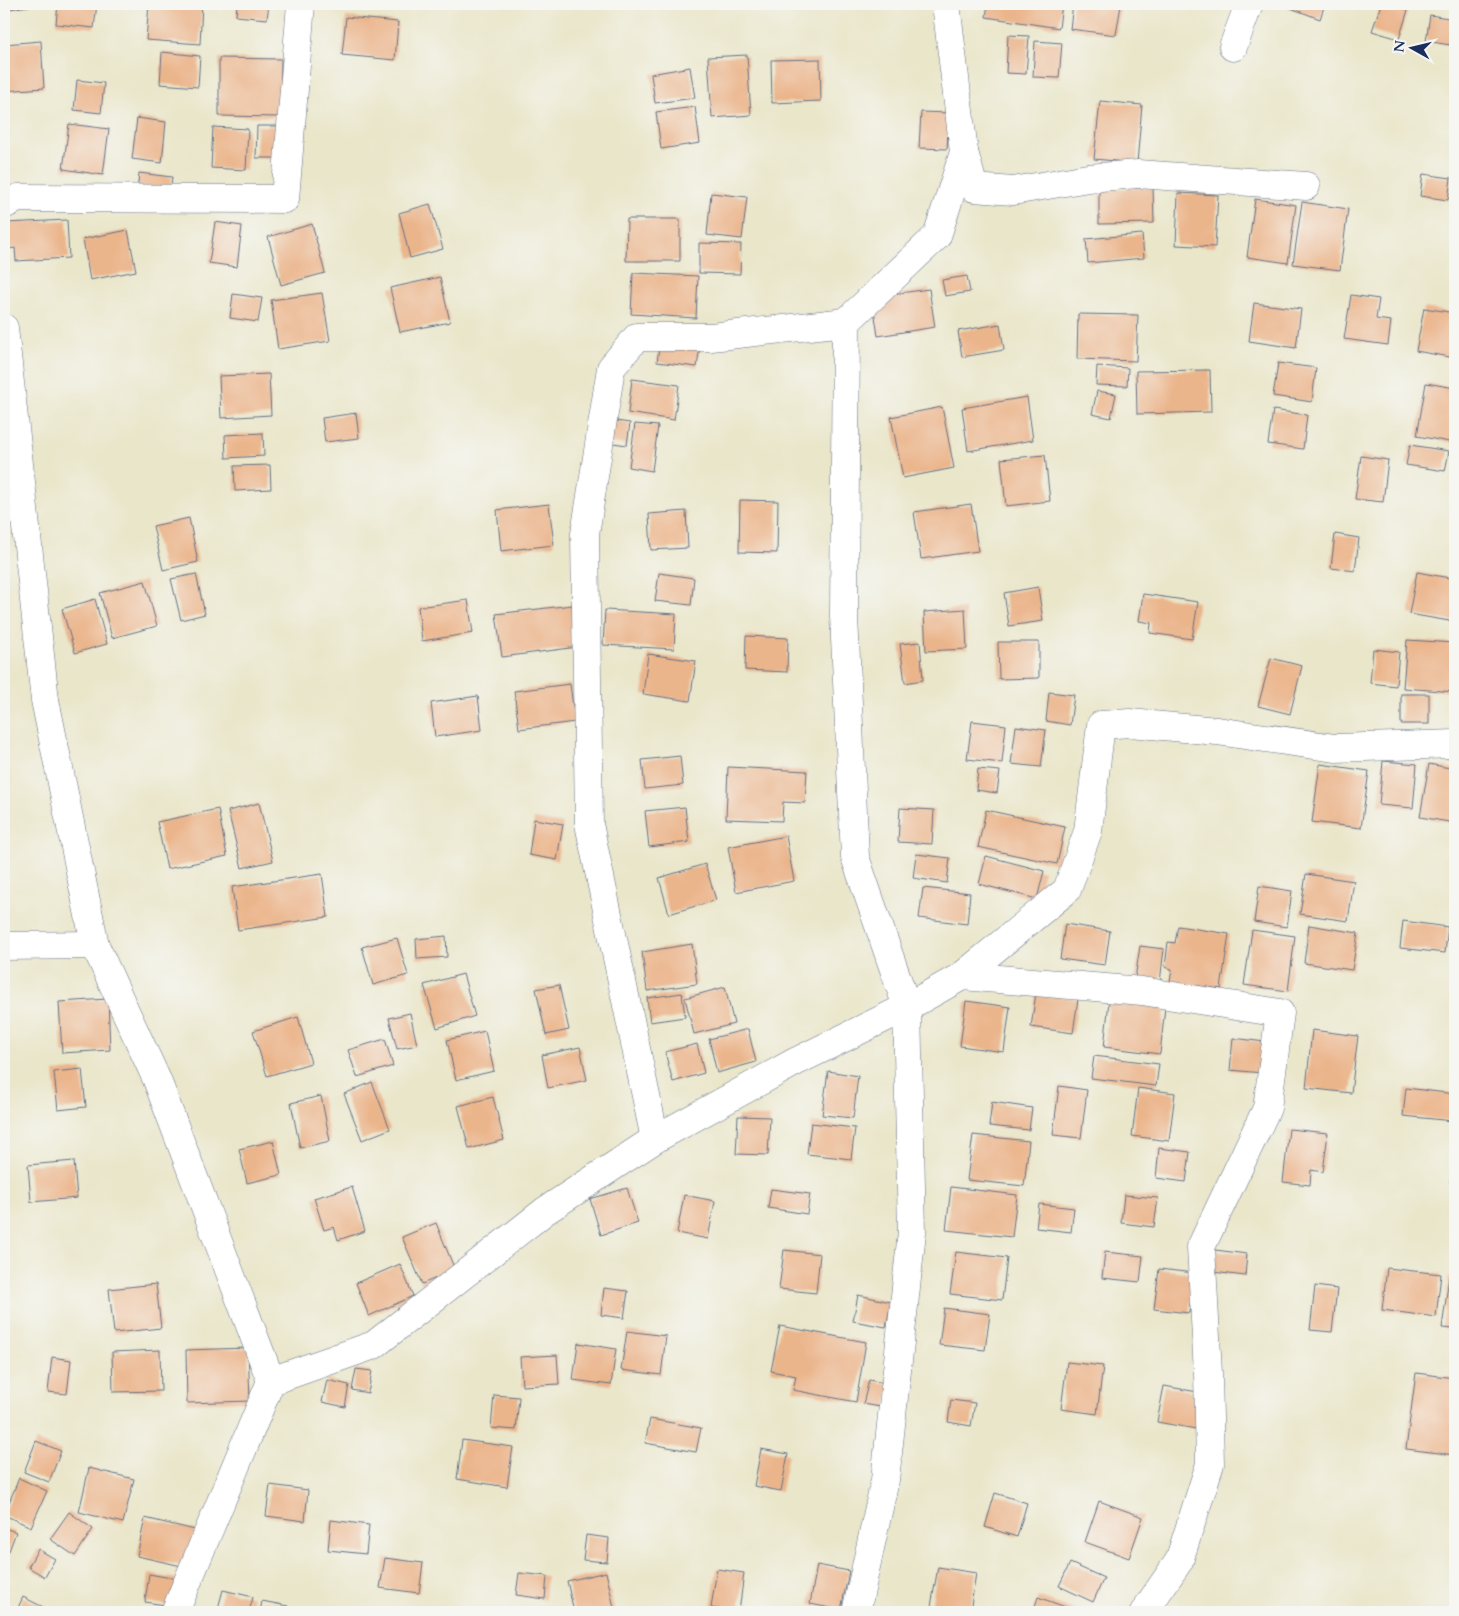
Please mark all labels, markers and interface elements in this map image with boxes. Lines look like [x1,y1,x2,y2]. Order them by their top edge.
north arrow [1386,22,1436,72]
text: N [1389,39,1410,54]

